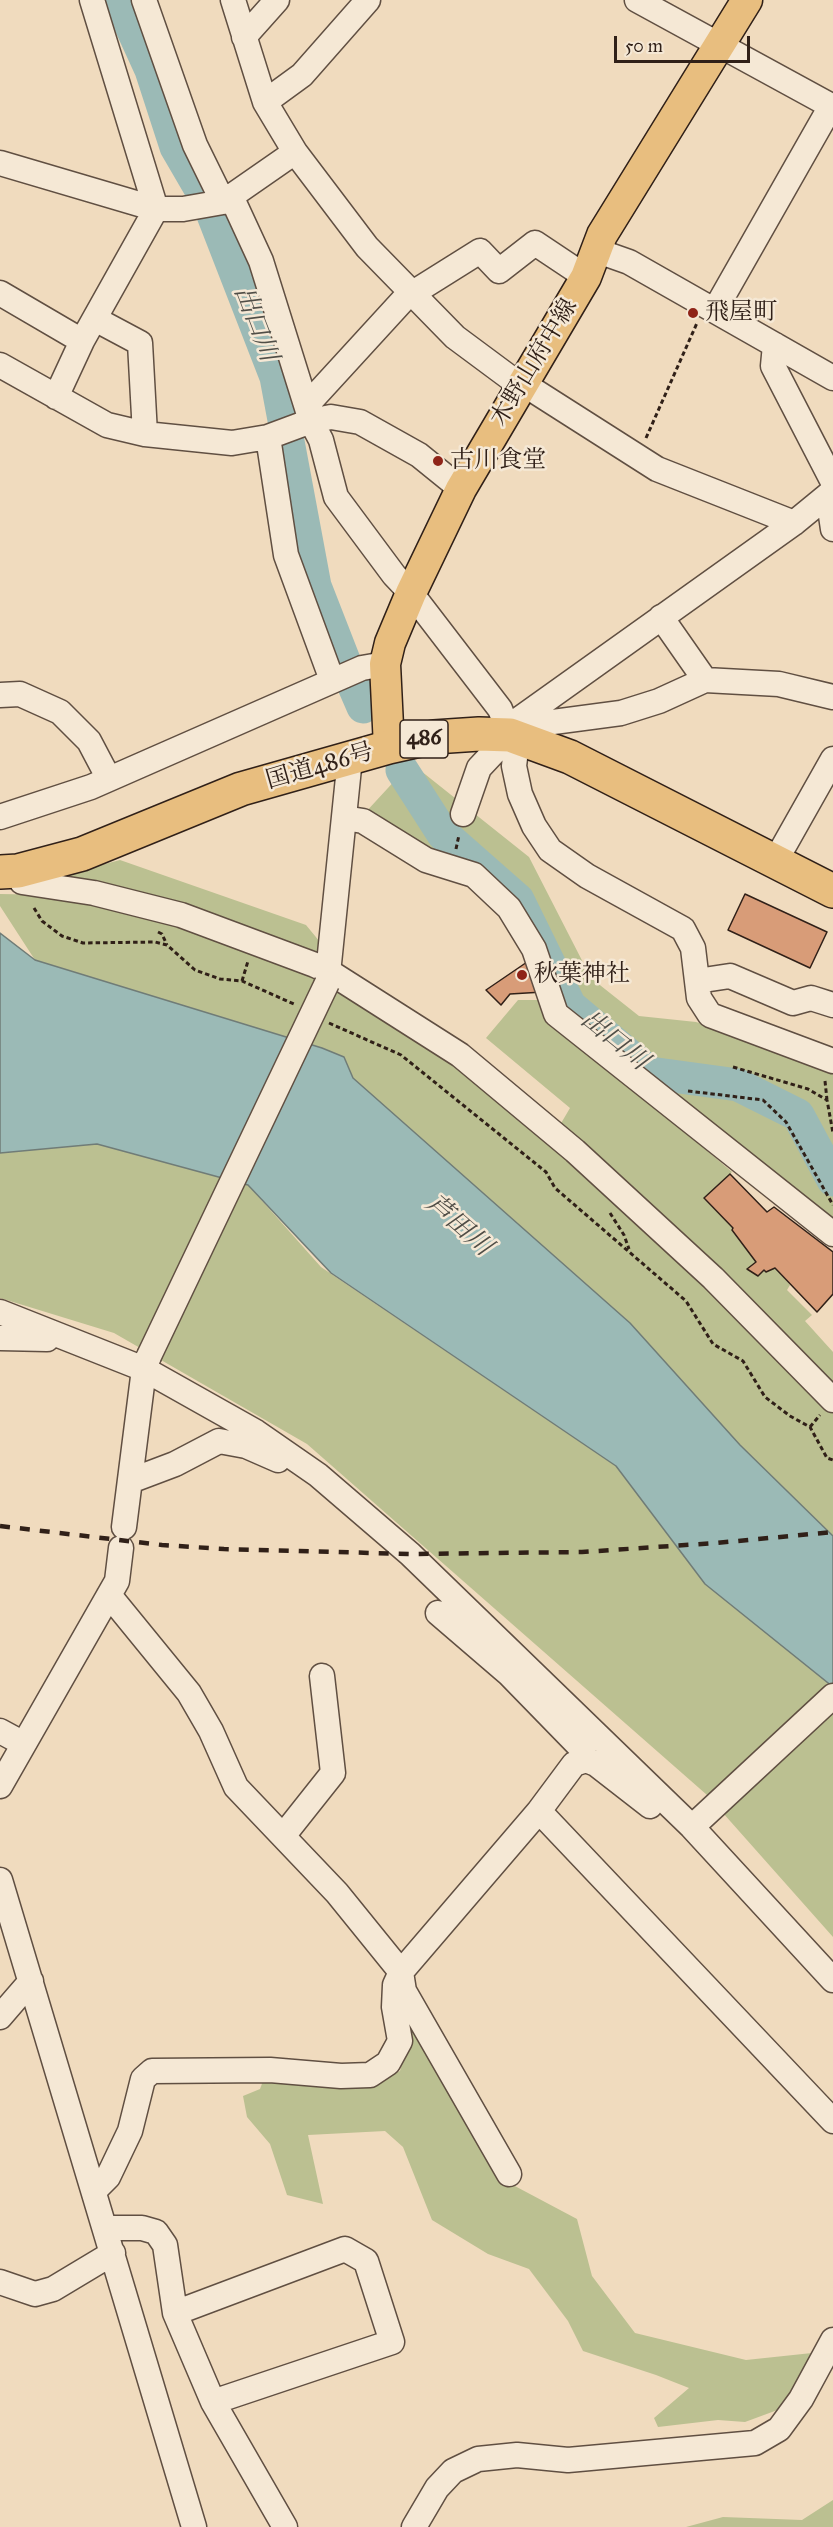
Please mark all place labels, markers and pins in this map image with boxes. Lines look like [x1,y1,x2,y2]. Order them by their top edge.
place label: 飛屋町 [705,299,777,327]
marker: 飛屋町 [686,306,700,320]
place label: 古川食堂 [450,447,546,475]
marker: 古川食堂 [431,454,445,468]
place label: 秋葉神社 [534,961,630,989]
marker: 秋葉神社 [515,968,529,982]

